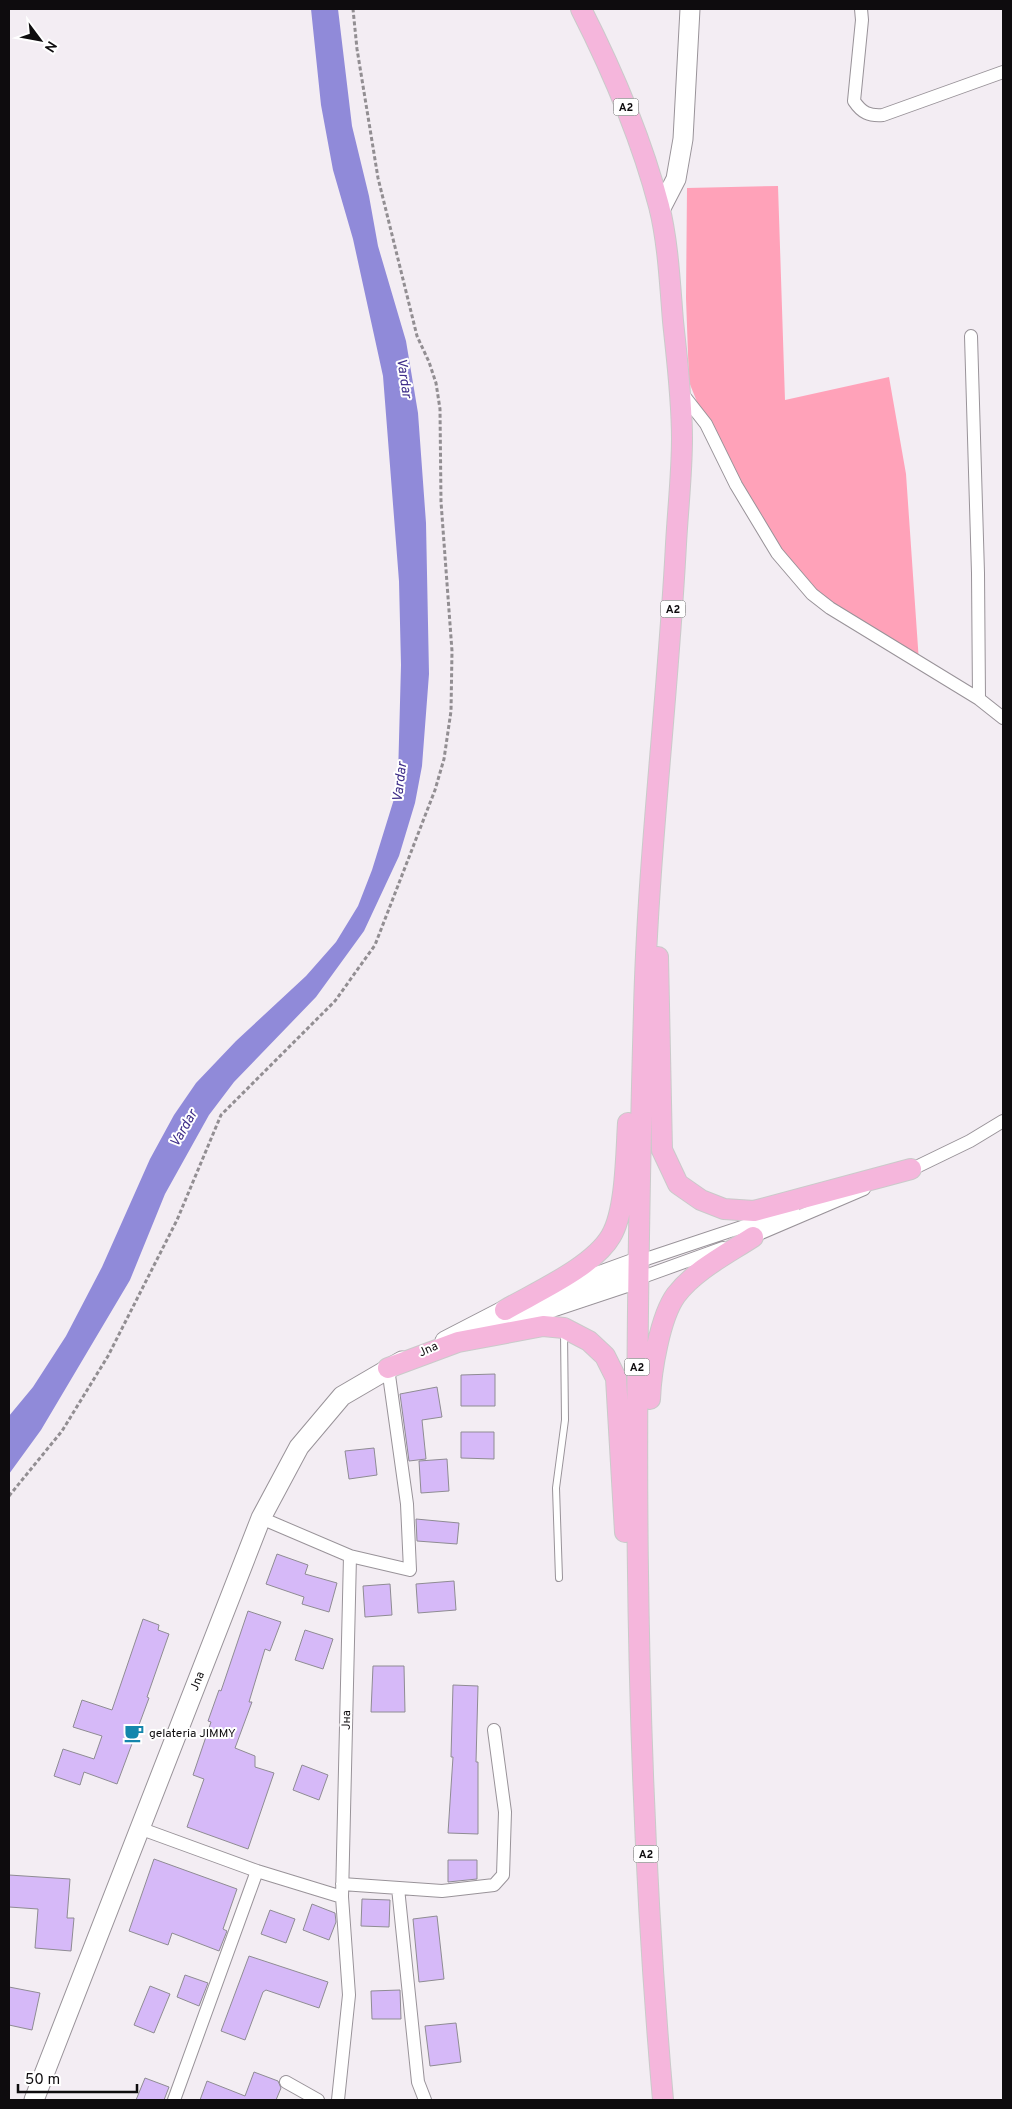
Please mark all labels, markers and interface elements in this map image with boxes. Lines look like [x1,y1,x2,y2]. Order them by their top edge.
north arrow [15,15,65,65]
text: N [40,37,60,55]
road number: A2 [614,98,638,115]
water label: Vardar [392,357,415,401]
road number: A2 [660,600,686,618]
water label: Vardar [390,760,412,803]
water label: Vardar [167,1106,203,1150]
street label: Jna [416,1338,441,1361]
road number: A2 [624,1358,650,1375]
street label: Jna [187,1669,209,1693]
street label: Јна [339,1710,355,1730]
cafe icon: gelateria JIMMY [123,1722,145,1744]
place label: gelateria JIMMY [149,1726,236,1742]
road number: A2 [634,1846,658,1862]
scale bar [18,2062,136,2094]
text: 50 m [25,2071,60,2090]

